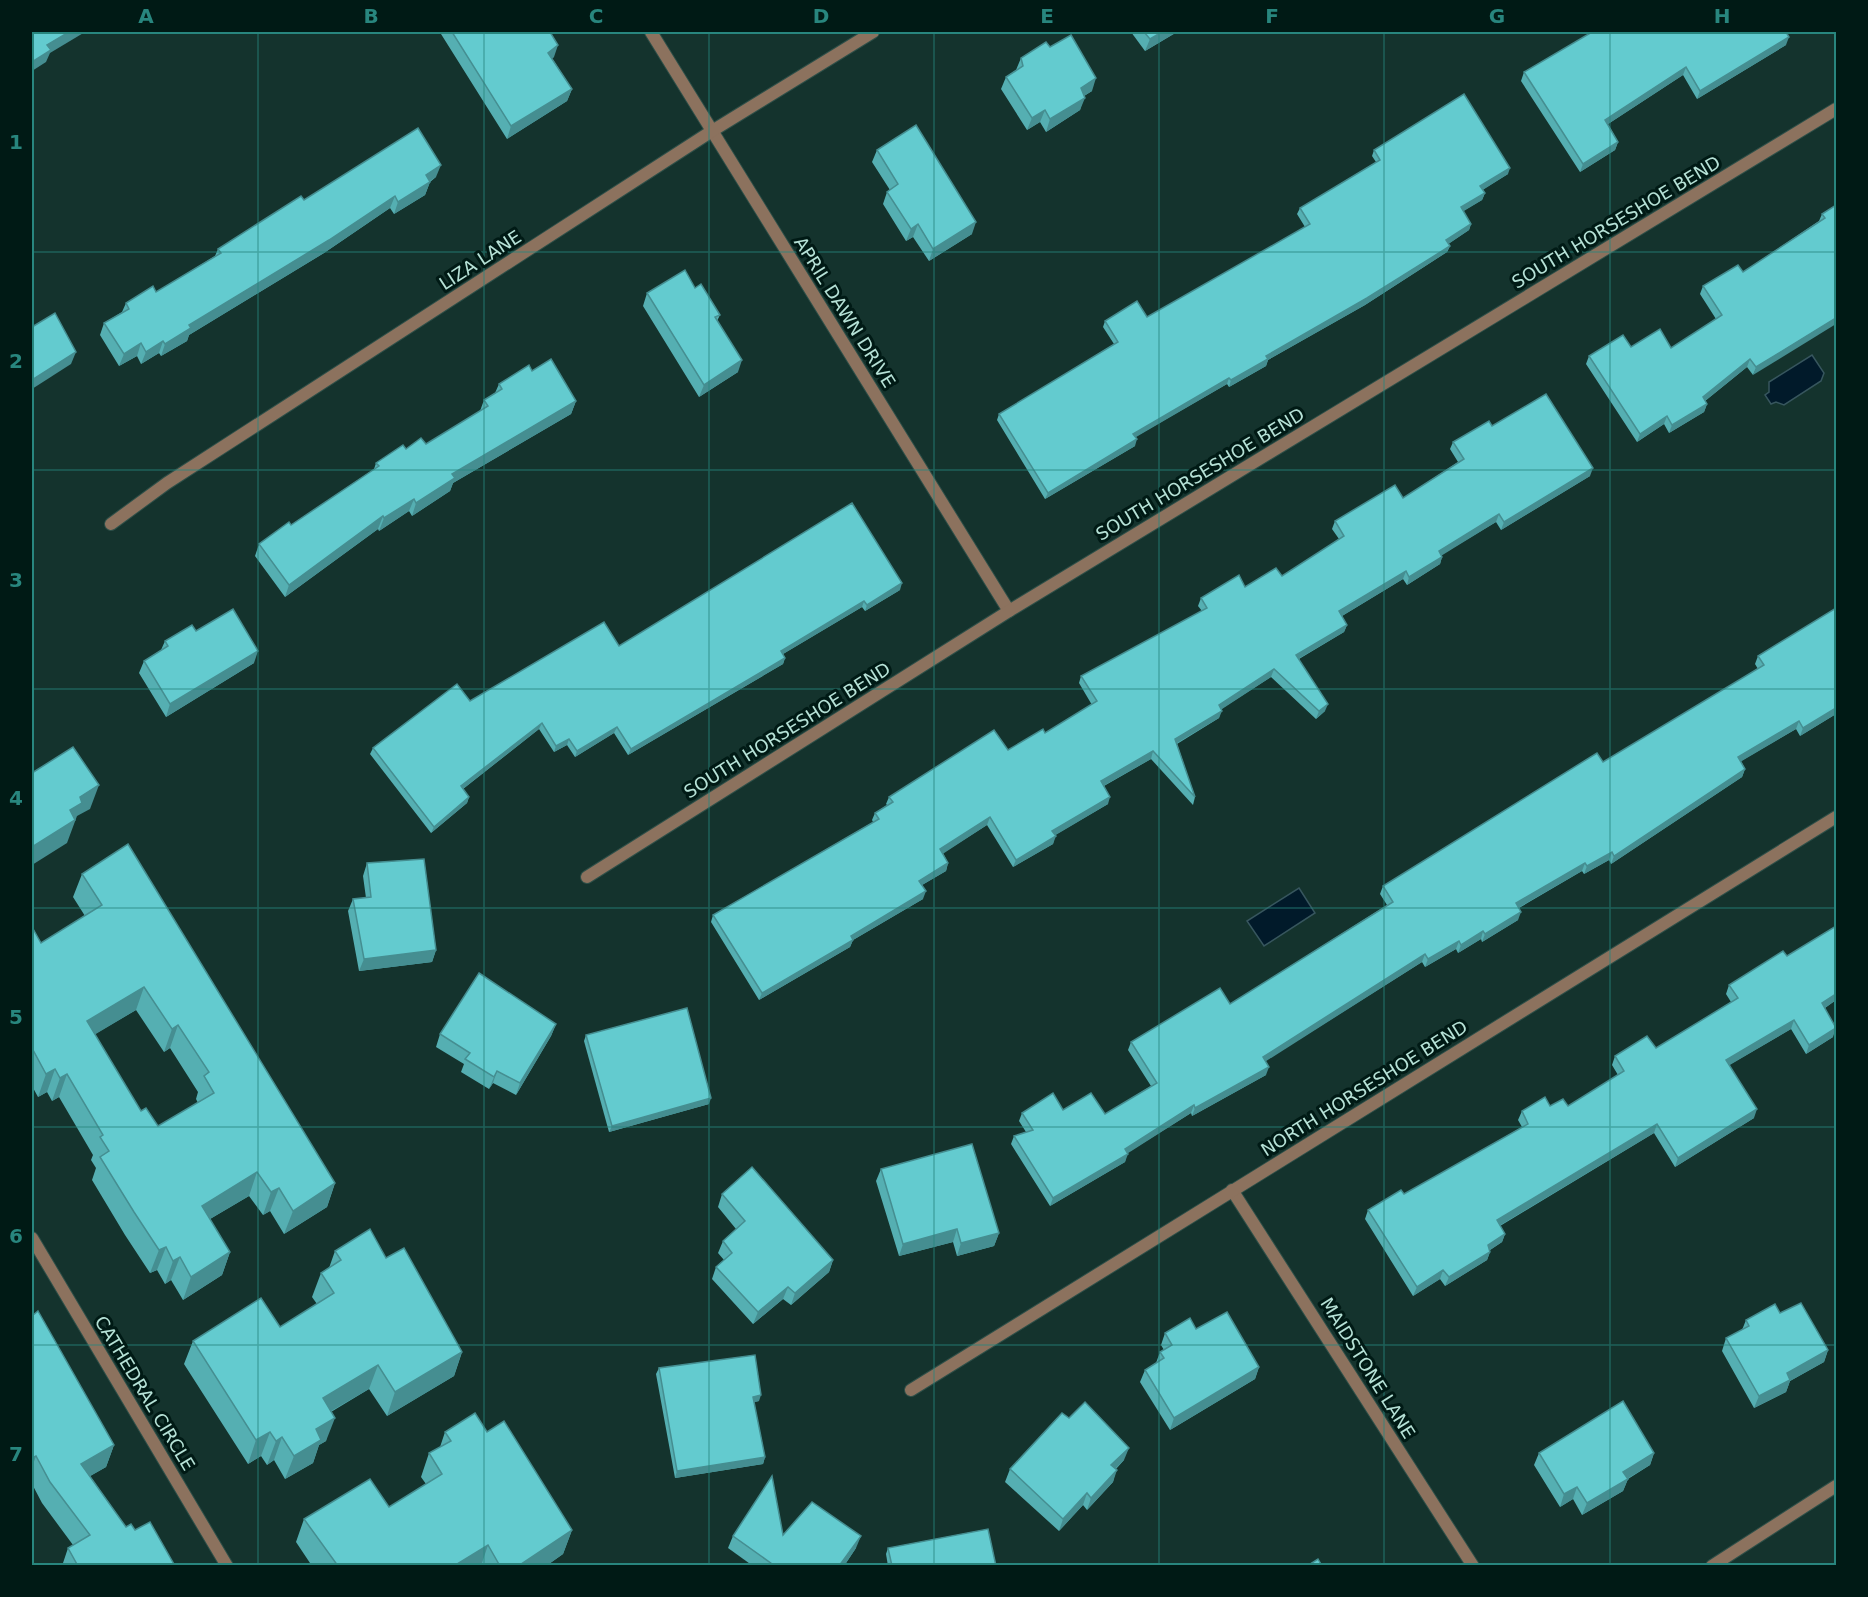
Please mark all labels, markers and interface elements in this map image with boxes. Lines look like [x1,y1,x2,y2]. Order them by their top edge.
text: A [138,4,154,28]
text: B [363,4,379,28]
text: C [589,4,603,28]
text: D [813,4,829,28]
text: E [1040,4,1054,28]
text: F [1265,4,1279,28]
text: G [1489,4,1505,28]
text: H [1714,4,1730,28]
text: 1 [9,130,23,154]
street label: SOUTH HORSESHOE BEND [1508,151,1724,293]
street label: LIZA LANE [435,226,525,294]
street label: APRIL DAWN DRIVE [790,233,900,391]
text: 2 [9,349,23,373]
street label: SOUTH HORSESHOE BEND [1092,403,1308,545]
text: 3 [9,568,23,592]
street label: SOUTH HORSESHOE BEND [680,658,894,802]
text: 4 [9,786,23,810]
text: 5 [9,1005,23,1029]
street label: NORTH HORSESHOE BEND [1257,1016,1471,1160]
text: 6 [9,1224,23,1248]
street label: MAIDSTONE LANE [1316,1294,1420,1442]
street label: CATHEDRAL CIRCLE [91,1312,199,1474]
text: 7 [9,1442,23,1466]

